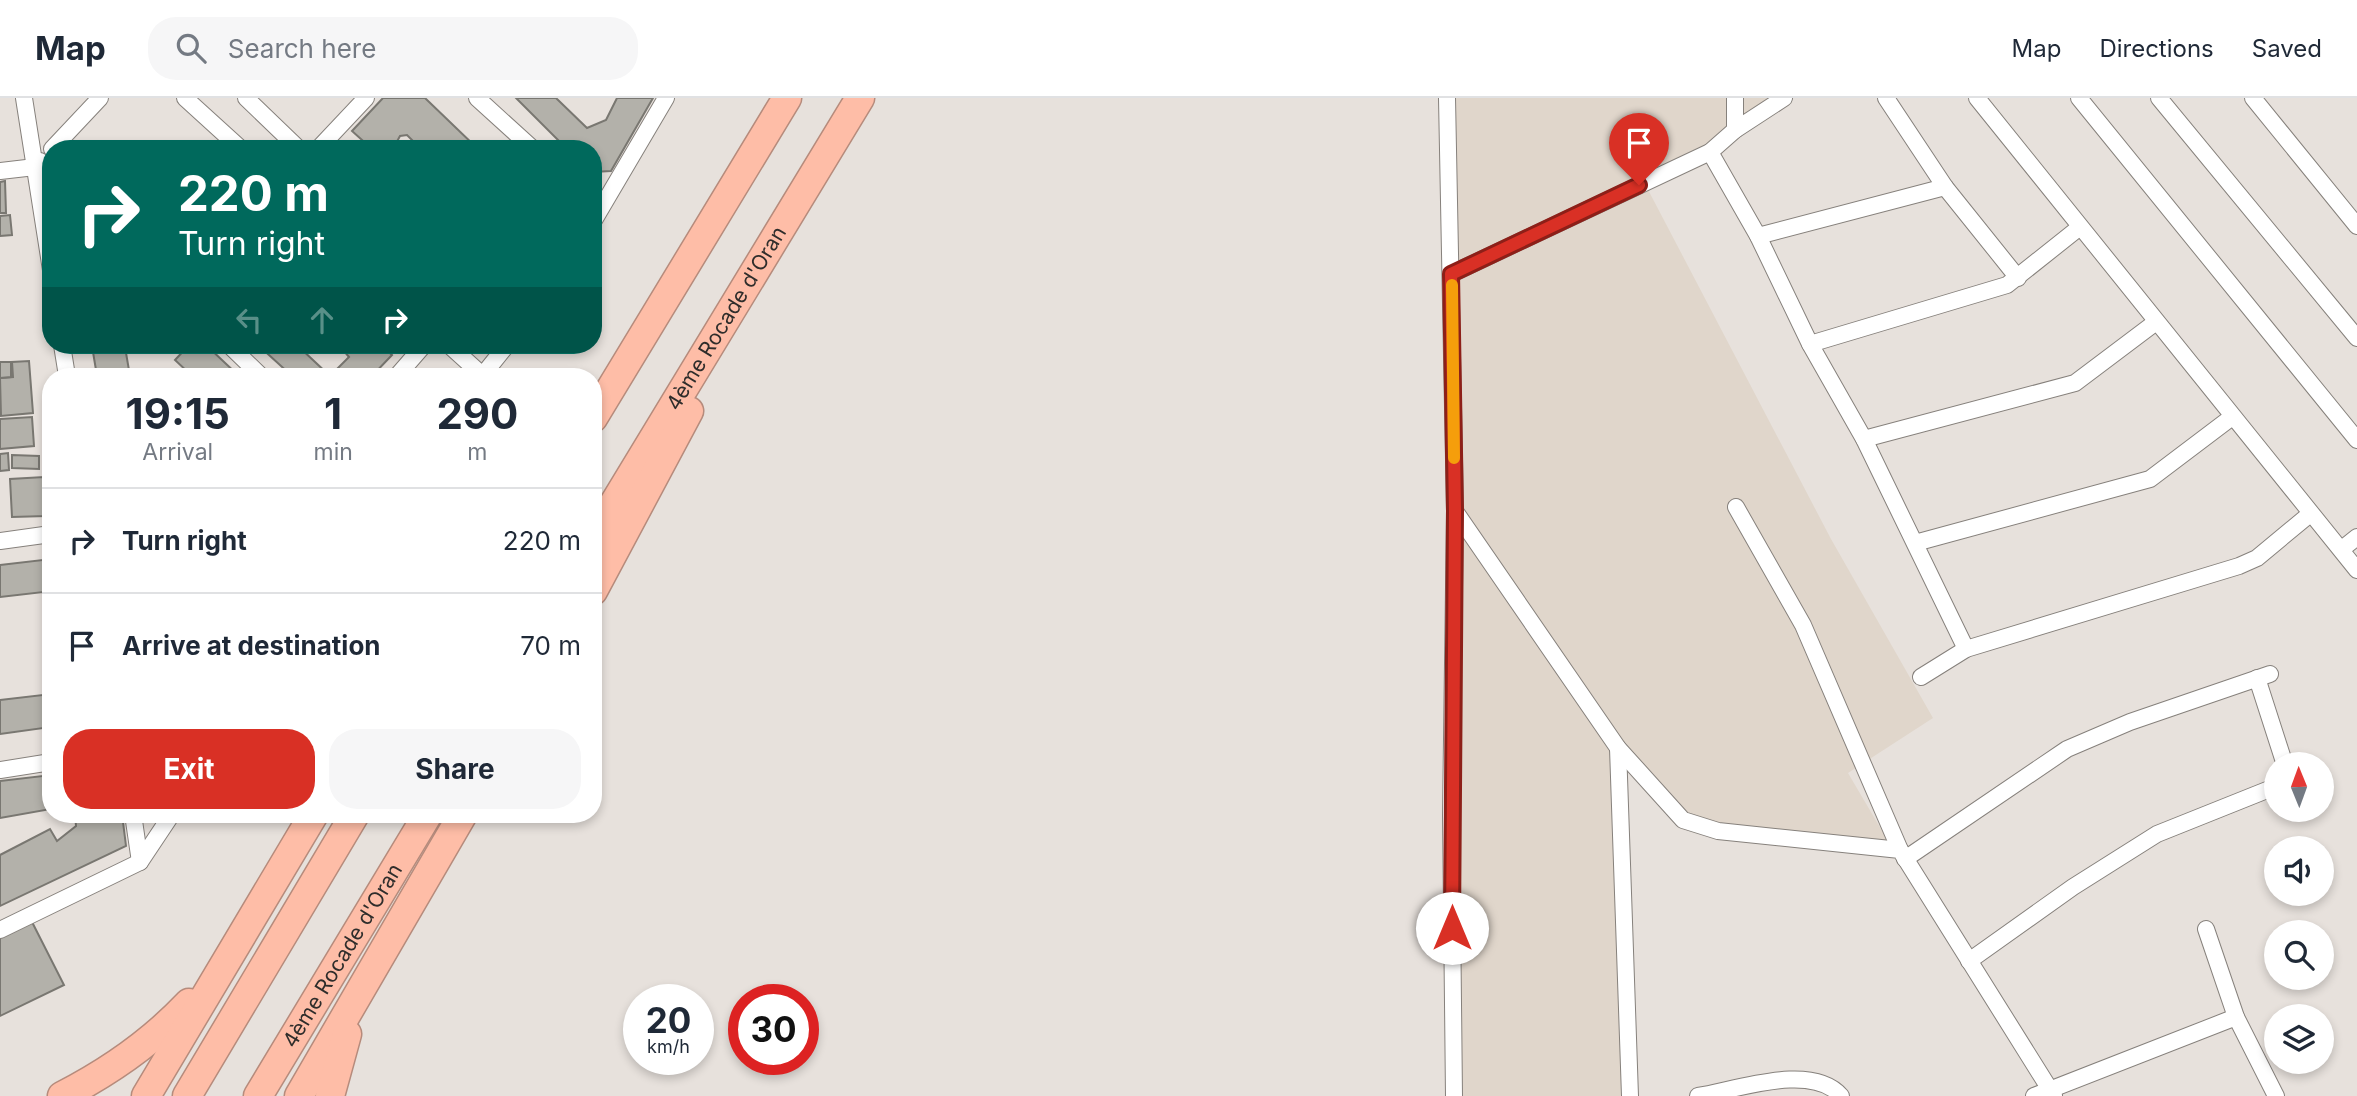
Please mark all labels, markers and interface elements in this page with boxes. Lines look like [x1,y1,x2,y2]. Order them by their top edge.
search box [148,17,638,80]
text: Map [35,28,106,68]
icon: search [172,29,210,67]
text: Search here [228,33,376,64]
text: Map [2012,34,2061,63]
text: Directions [2099,34,2214,63]
text: Saved [2252,34,2322,63]
pin [1609,113,1669,185]
icon: arrive [1620,124,1658,162]
text: 220 m [178,164,329,223]
icon: right [63,168,154,259]
street label: 4ème Rocade d'Oran [661,222,791,415]
text: Turn right [178,224,325,263]
icon: left [230,301,268,339]
icon: ahead [303,301,341,339]
icon: right [376,301,414,339]
text: 19:15 [126,388,230,439]
text: 1 [324,388,342,439]
text: 290 [436,388,518,439]
text: Arrival [142,438,213,466]
text: min [314,438,353,466]
text: m [467,438,487,466]
icon: right [63,522,101,560]
text: Turn right [122,525,247,556]
text: 220 m [503,525,581,556]
icon: arrive [63,627,101,665]
text: Arrive at destination [122,630,381,661]
text: 70 m [520,630,581,661]
button: Exit [63,729,315,809]
button: Share [329,729,581,809]
north arrow [2264,752,2334,822]
map controls [2264,752,2334,1074]
button: sound [2264,836,2334,906]
street label: 4ème Rocade d'Oran [277,859,407,1052]
position arrow [1415,891,1489,965]
button: search [2264,920,2334,990]
speed limit sign: 30 [728,984,819,1075]
text: 20 [646,999,691,1041]
button: layers [2264,1004,2334,1074]
text: km/h [647,1036,690,1057]

